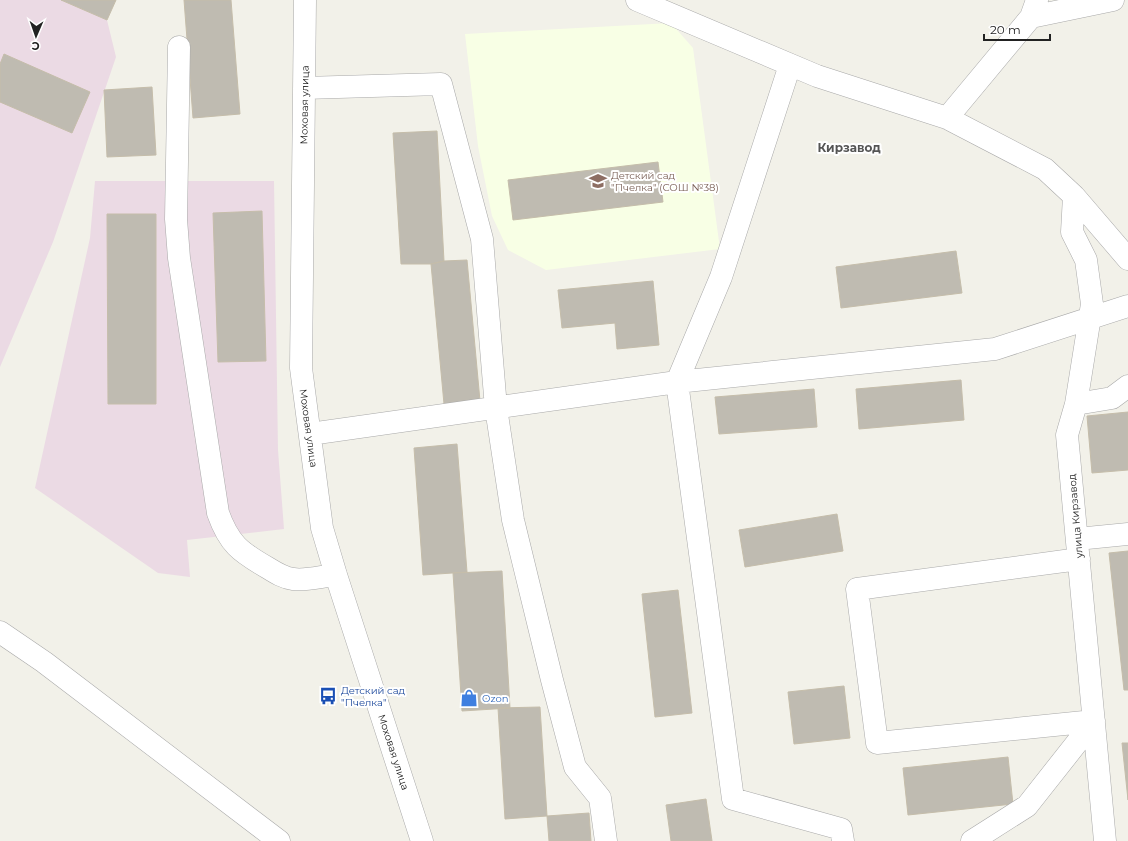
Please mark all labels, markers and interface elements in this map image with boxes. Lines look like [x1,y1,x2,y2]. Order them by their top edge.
north arrow [16,16,56,56]
scale bar [984,16,1050,42]
text: 20 m [990,22,1021,37]
text: С [31,39,40,53]
street label: Моховая улица [297,65,312,145]
district label: Кирзавод [817,140,881,155]
place label: Детский сад "Пчелка" (СОШ №38) [611,169,719,194]
school or university icon: Детский сад "Пчелка" (СОШ №38) [588,171,608,191]
street label: Моховая улица [297,388,320,468]
street label: улица Кирзавод [1065,473,1086,560]
place label: Детский сад "Пчелка" [341,684,406,709]
bus stop icon: Детский сад "Пчелка" [318,686,338,706]
shop icon: Ozon [459,688,479,708]
place label: Ozon [482,692,508,705]
street label: Моховая улица [375,713,412,792]

